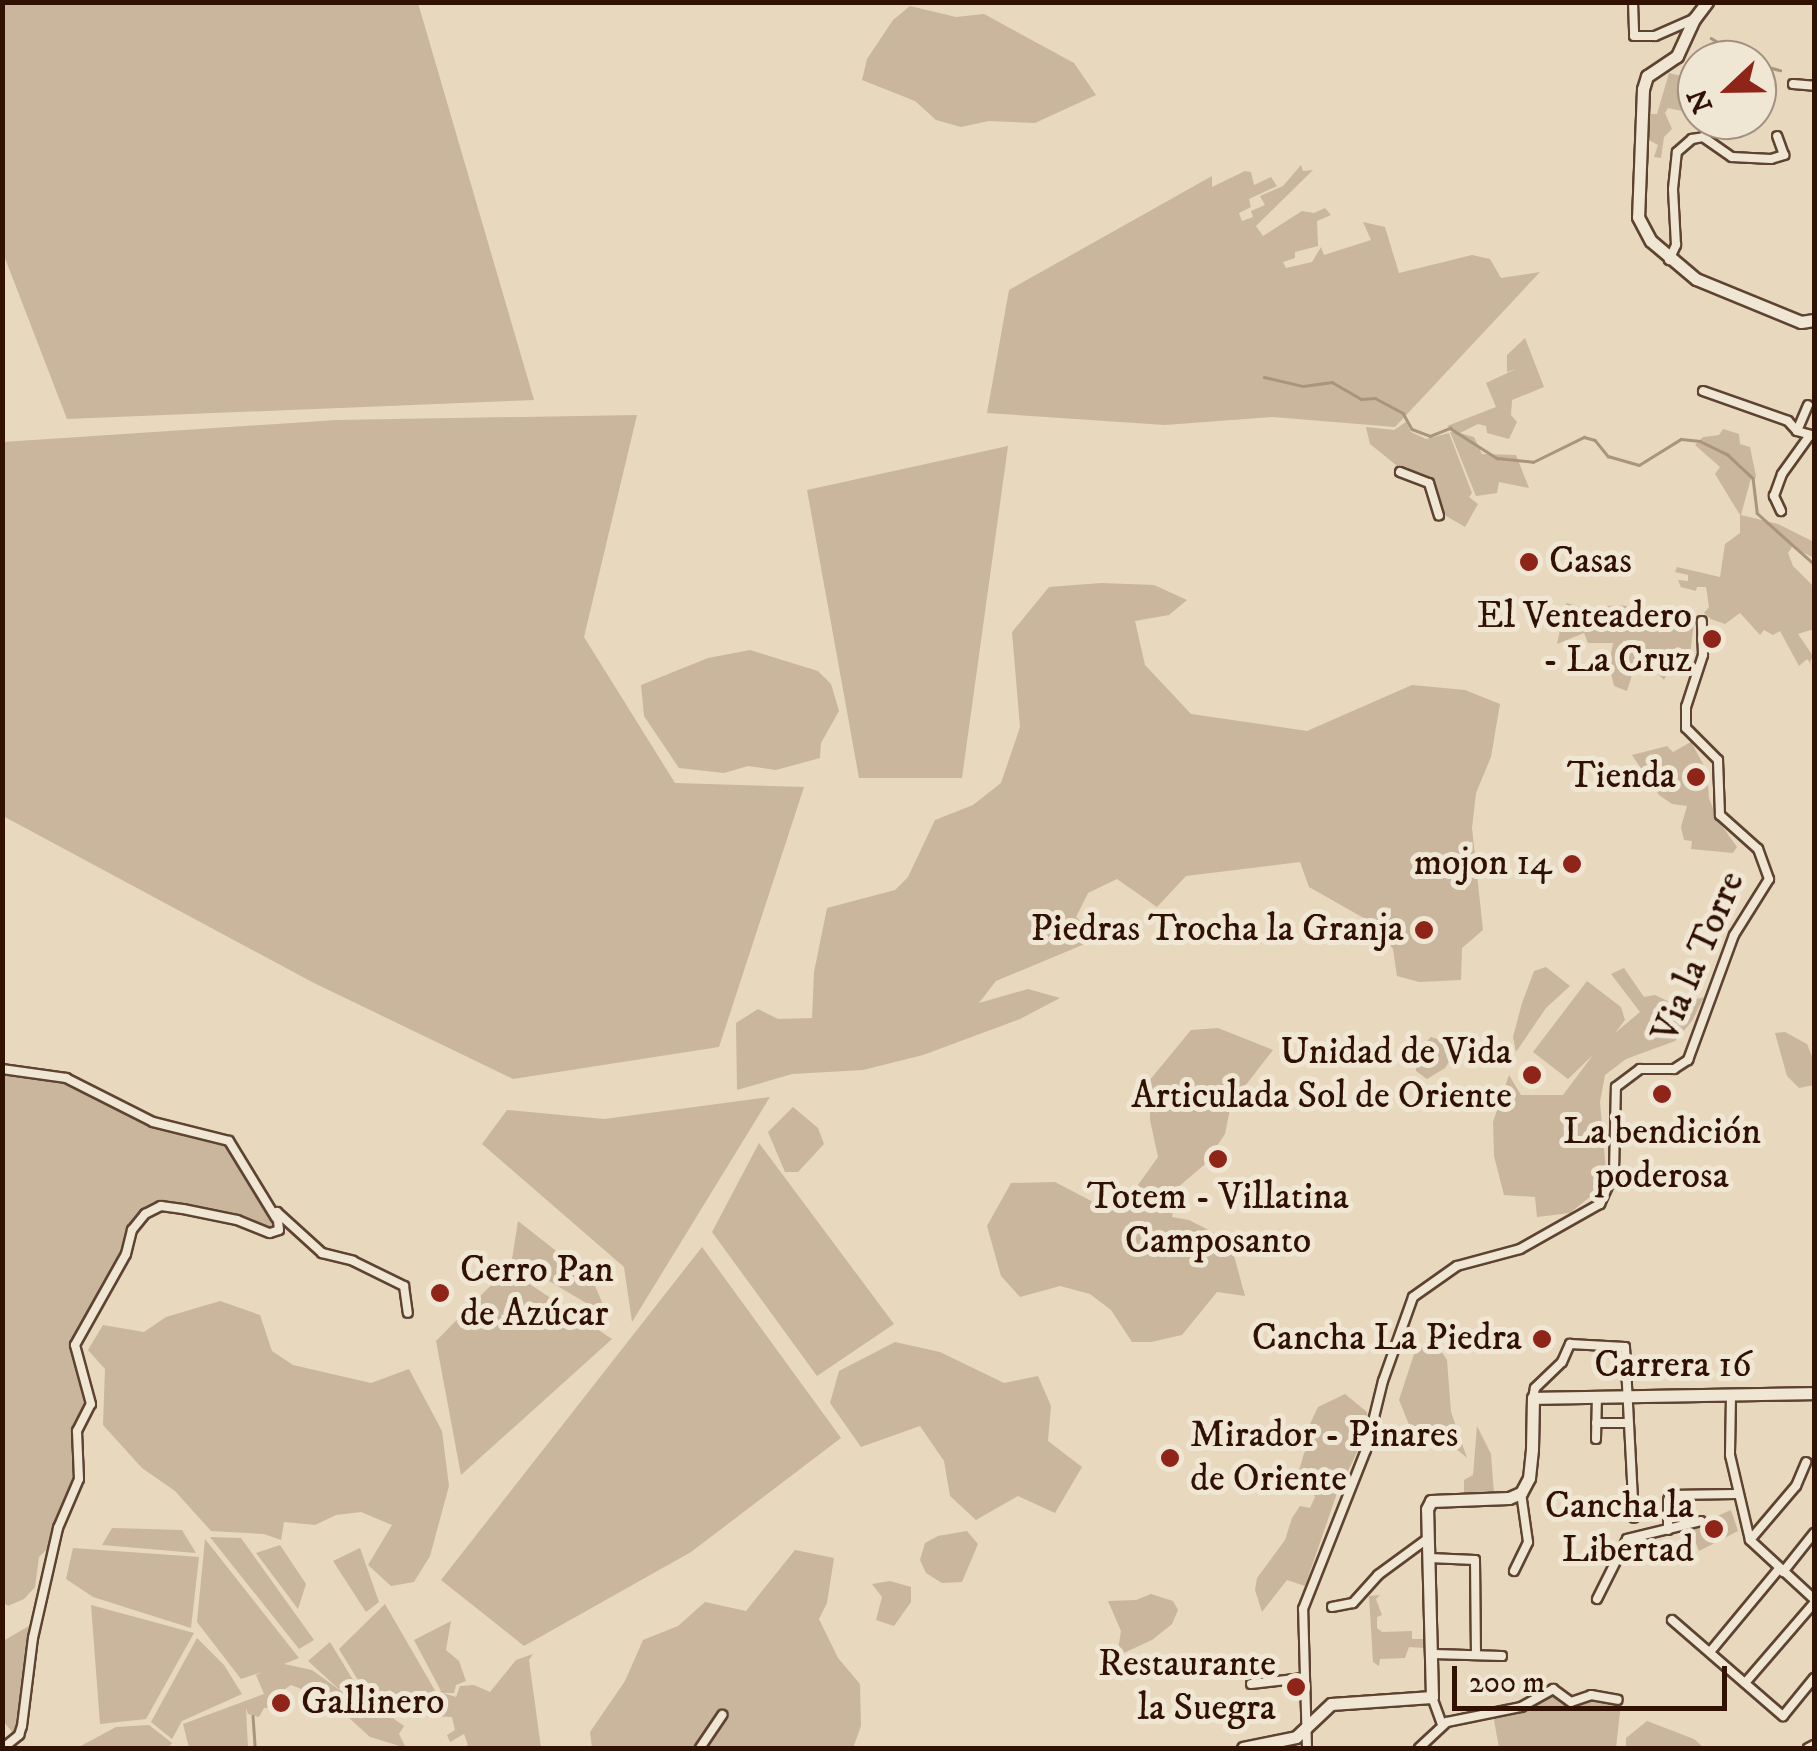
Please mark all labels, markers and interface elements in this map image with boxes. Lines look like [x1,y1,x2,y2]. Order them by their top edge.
north arrow [1677,40,1777,140]
text: N [1680,83,1721,118]
place label: Casas [1549,539,1632,585]
marker: Casas [1518,551,1540,573]
place label: El Venteadero - La Cruz [1477,594,1692,684]
marker: El Venteadero - La Cruz [1701,628,1723,650]
place label: Tienda [1567,754,1676,800]
marker: Tienda [1685,766,1707,788]
place label: mojon 14 [1414,841,1552,887]
marker: mojon 14 [1561,853,1583,875]
street label: Via la Torre [1643,865,1755,1049]
place label: Piedras Trocha la Granja [1031,907,1404,953]
marker: Piedras Trocha la Granja [1413,919,1435,941]
place label: Unidad de Vida Articulada Sol de Oriente [1131,1030,1512,1120]
marker: Unidad de Vida Articulada Sol de Oriente [1521,1064,1543,1086]
marker: La bendición poderosa [1651,1083,1673,1105]
place label: La bendición poderosa [1563,1110,1761,1200]
marker: Totem - Villatina Camposanto [1207,1148,1229,1170]
place label: Totem - Villatina Camposanto [1087,1175,1349,1264]
place label: Cerro Pan de Azúcar [460,1248,614,1338]
marker: Cerro Pan de Azúcar [429,1282,451,1304]
place label: Cancha La Piedra [1252,1316,1522,1362]
marker: Cancha La Piedra [1531,1328,1553,1350]
street label: Carrera 16 [1594,1343,1752,1389]
place label: Mirador - Pinares de Oriente [1190,1413,1458,1502]
marker: Mirador - Pinares de Oriente [1159,1447,1181,1469]
place label: Cancha la Libertad [1545,1484,1694,1574]
marker: Cancha la Libertad [1703,1518,1725,1540]
place label: Restaurante la Suegra [1098,1642,1276,1732]
scale bar [1457,1646,1732,1708]
text: 200 m [1469,1665,1545,1702]
marker: Restaurante la Suegra [1285,1676,1307,1698]
place label: Gallinero [301,1680,444,1726]
marker: Gallinero [270,1692,292,1714]

